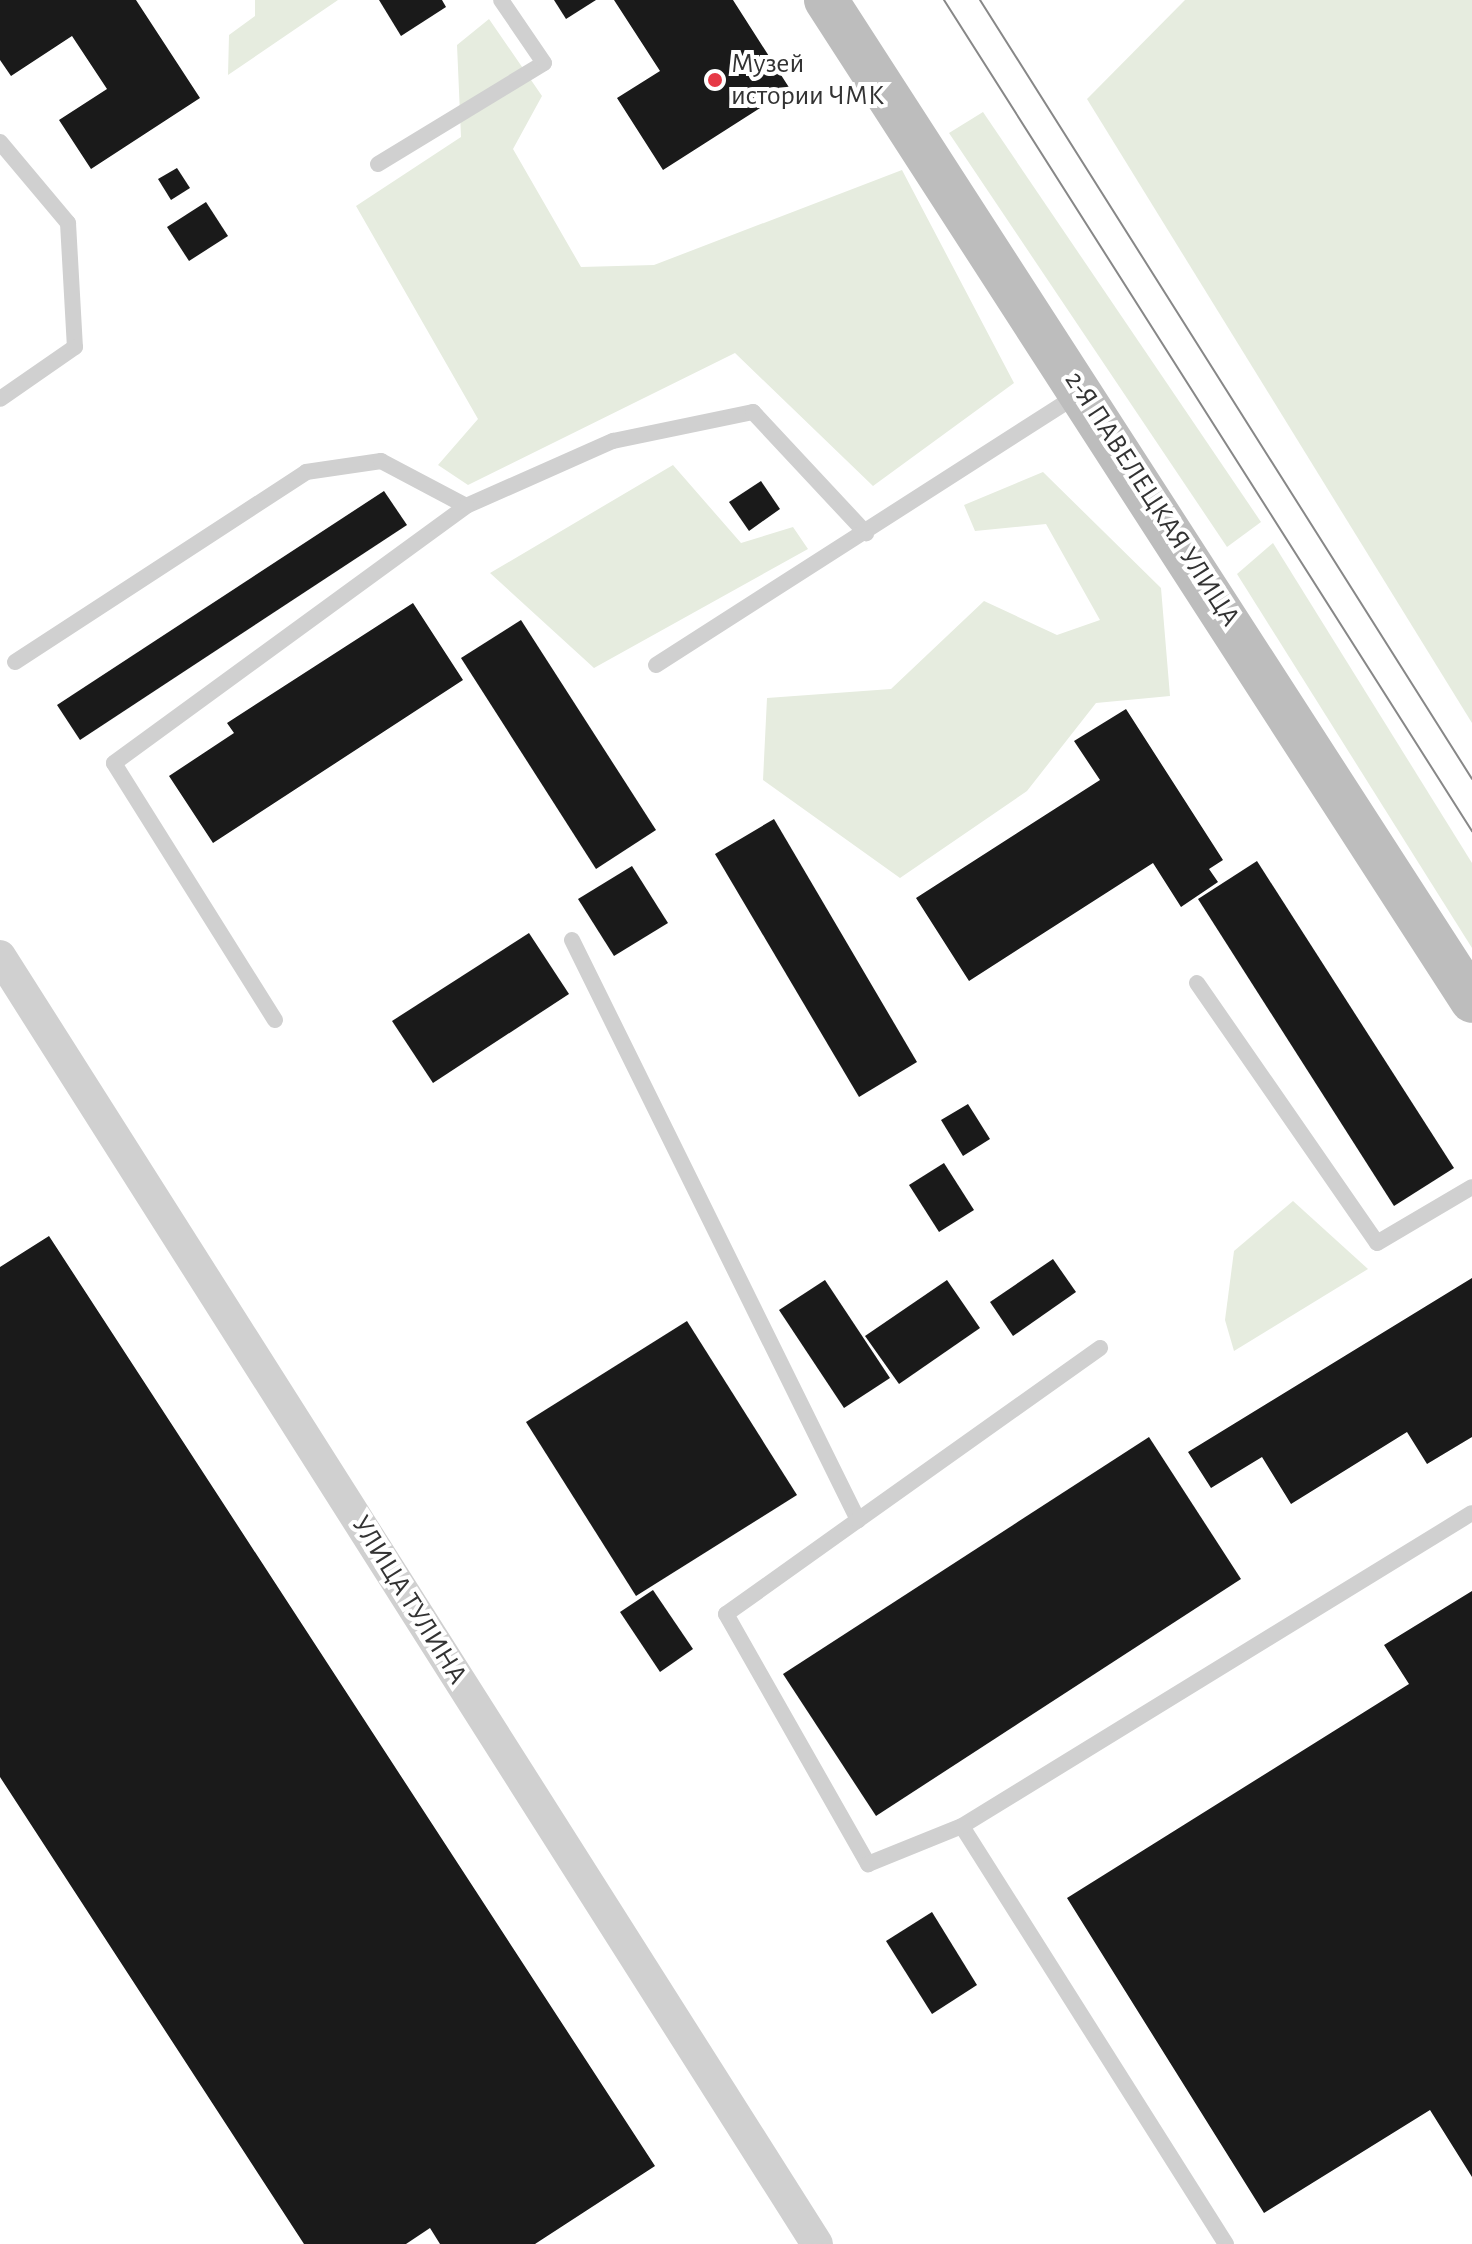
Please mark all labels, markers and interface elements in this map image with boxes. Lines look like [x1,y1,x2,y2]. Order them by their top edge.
place label: Музей истории ЧМК [731,47,884,113]
marker: Музей истории ЧМК [706,71,724,89]
street label: 2-Я ПАВЕЛЕЦКАЯ УЛИЦА [1057,365,1247,633]
street label: УЛИЦА ТУЛИНА [344,1510,474,1690]

